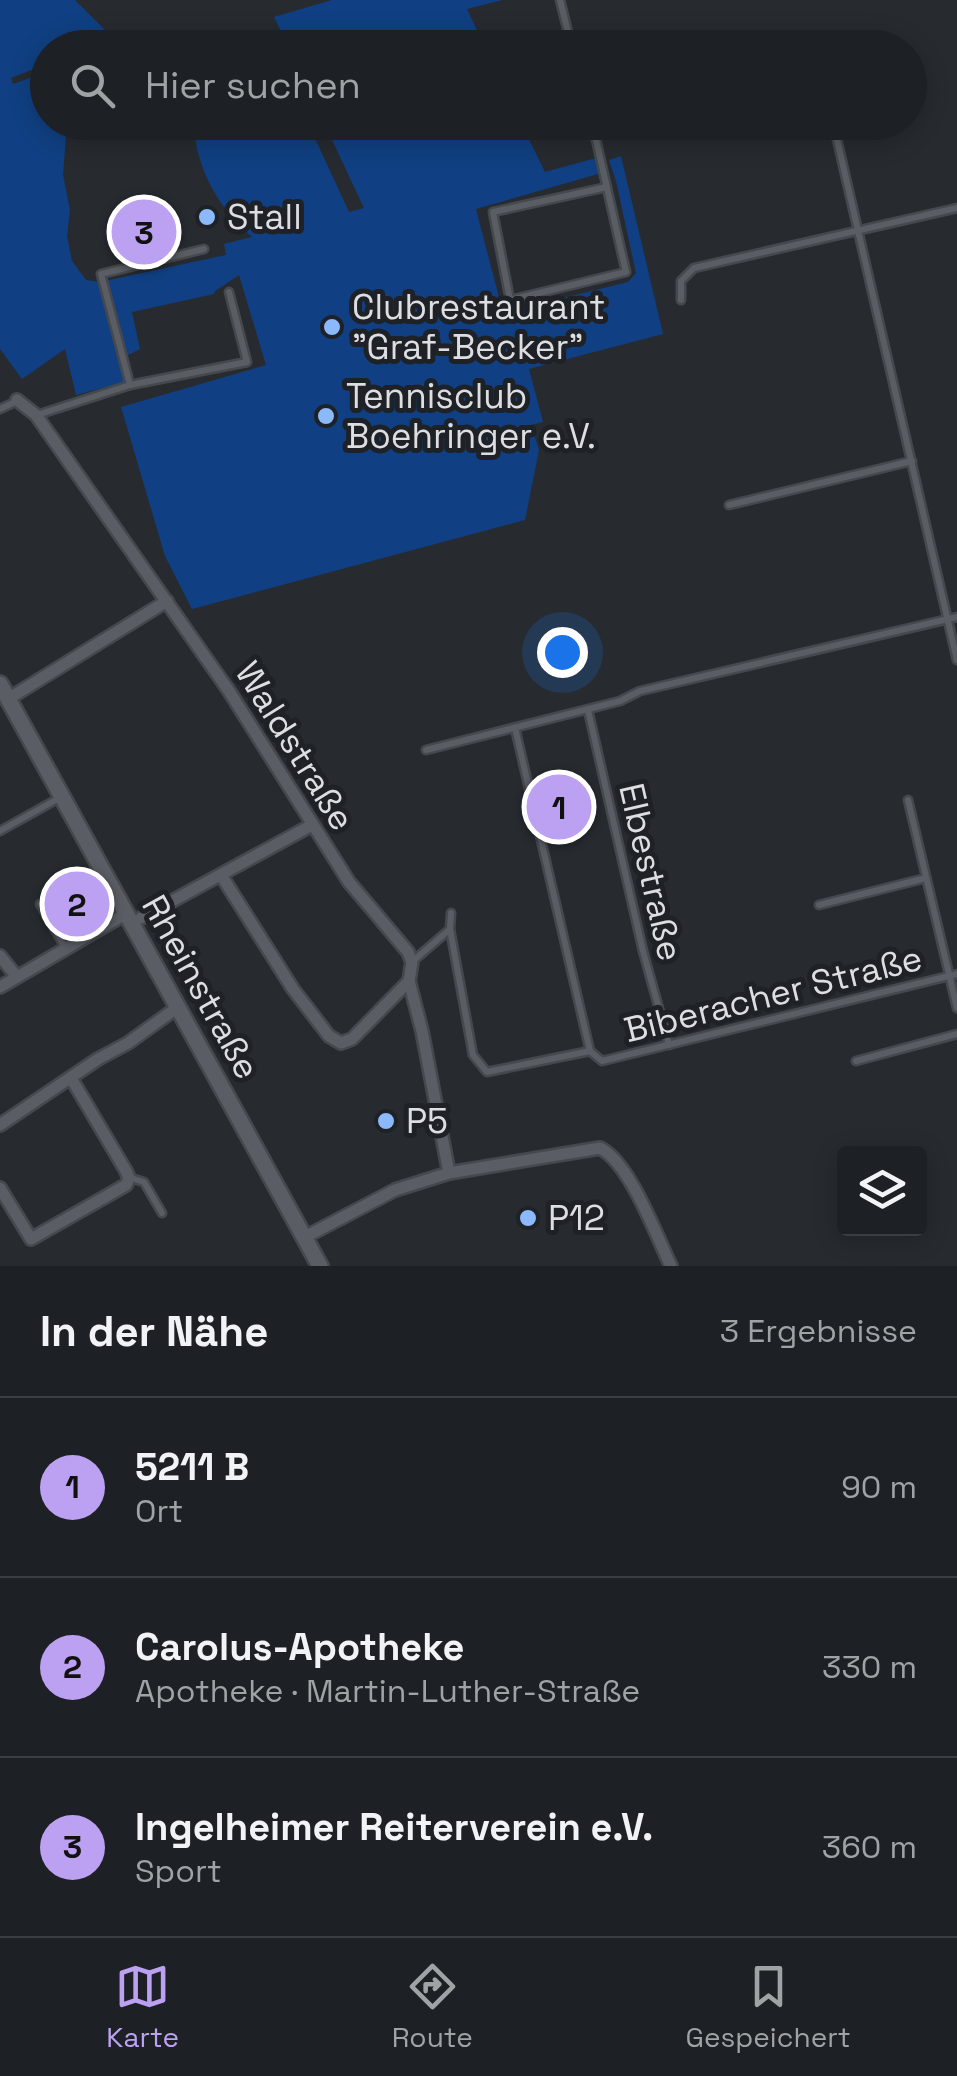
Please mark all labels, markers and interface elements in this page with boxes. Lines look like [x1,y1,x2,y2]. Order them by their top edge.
search box [30,30,927,140]
icon: search [65,58,120,113]
text: Hier suchen [145,61,361,109]
pin: 3 [112,194,176,270]
place label: Stall [227,195,302,239]
marker: Stall [196,206,218,228]
place label: Clubrestaurant "Graf-Becker" [352,285,605,369]
marker: Clubrestaurant "Graf-Becker" [321,316,343,338]
place label: Tennisclub Boehringer e.V. [346,374,596,458]
marker: Tennisclub Boehringer e.V. [315,405,337,427]
your location [537,627,588,678]
street label: Waldstraße [226,653,364,839]
pin: 1 [526,770,592,844]
street label: Elbestraße [609,779,693,965]
pin: 2 [44,866,110,942]
street label: Rheinstraße [132,887,270,1087]
street label: Biberacher Straße [619,936,927,1052]
place label: P5 [406,1099,448,1143]
marker: P5 [375,1110,397,1132]
map controls [837,1146,927,1236]
button: layers [837,1146,927,1236]
place label: P12 [548,1196,605,1240]
marker: P12 [517,1207,539,1229]
text: In der Nähe [40,1305,268,1358]
text: 3 Ergebnisse [720,1311,917,1351]
text: 5211 B [135,1443,249,1491]
text: 1 [65,1467,80,1507]
text: 90 m [841,1467,917,1507]
text: Ort [135,1491,183,1531]
text: Carolus-Apotheke [135,1623,464,1671]
text: 2 [63,1647,82,1687]
text: 330 m [822,1647,917,1687]
text: Apotheke · Martin-Luther-Straße [135,1671,640,1711]
text: Ingelheimer Reiterverein e.V. [135,1803,653,1851]
text: 3 [63,1827,82,1867]
text: 360 m [822,1827,917,1867]
text: Sport [135,1851,222,1891]
tab: Karte [106,1959,179,2055]
tab: Route [392,1959,473,2055]
tab: Gespeichert [685,1959,851,2055]

